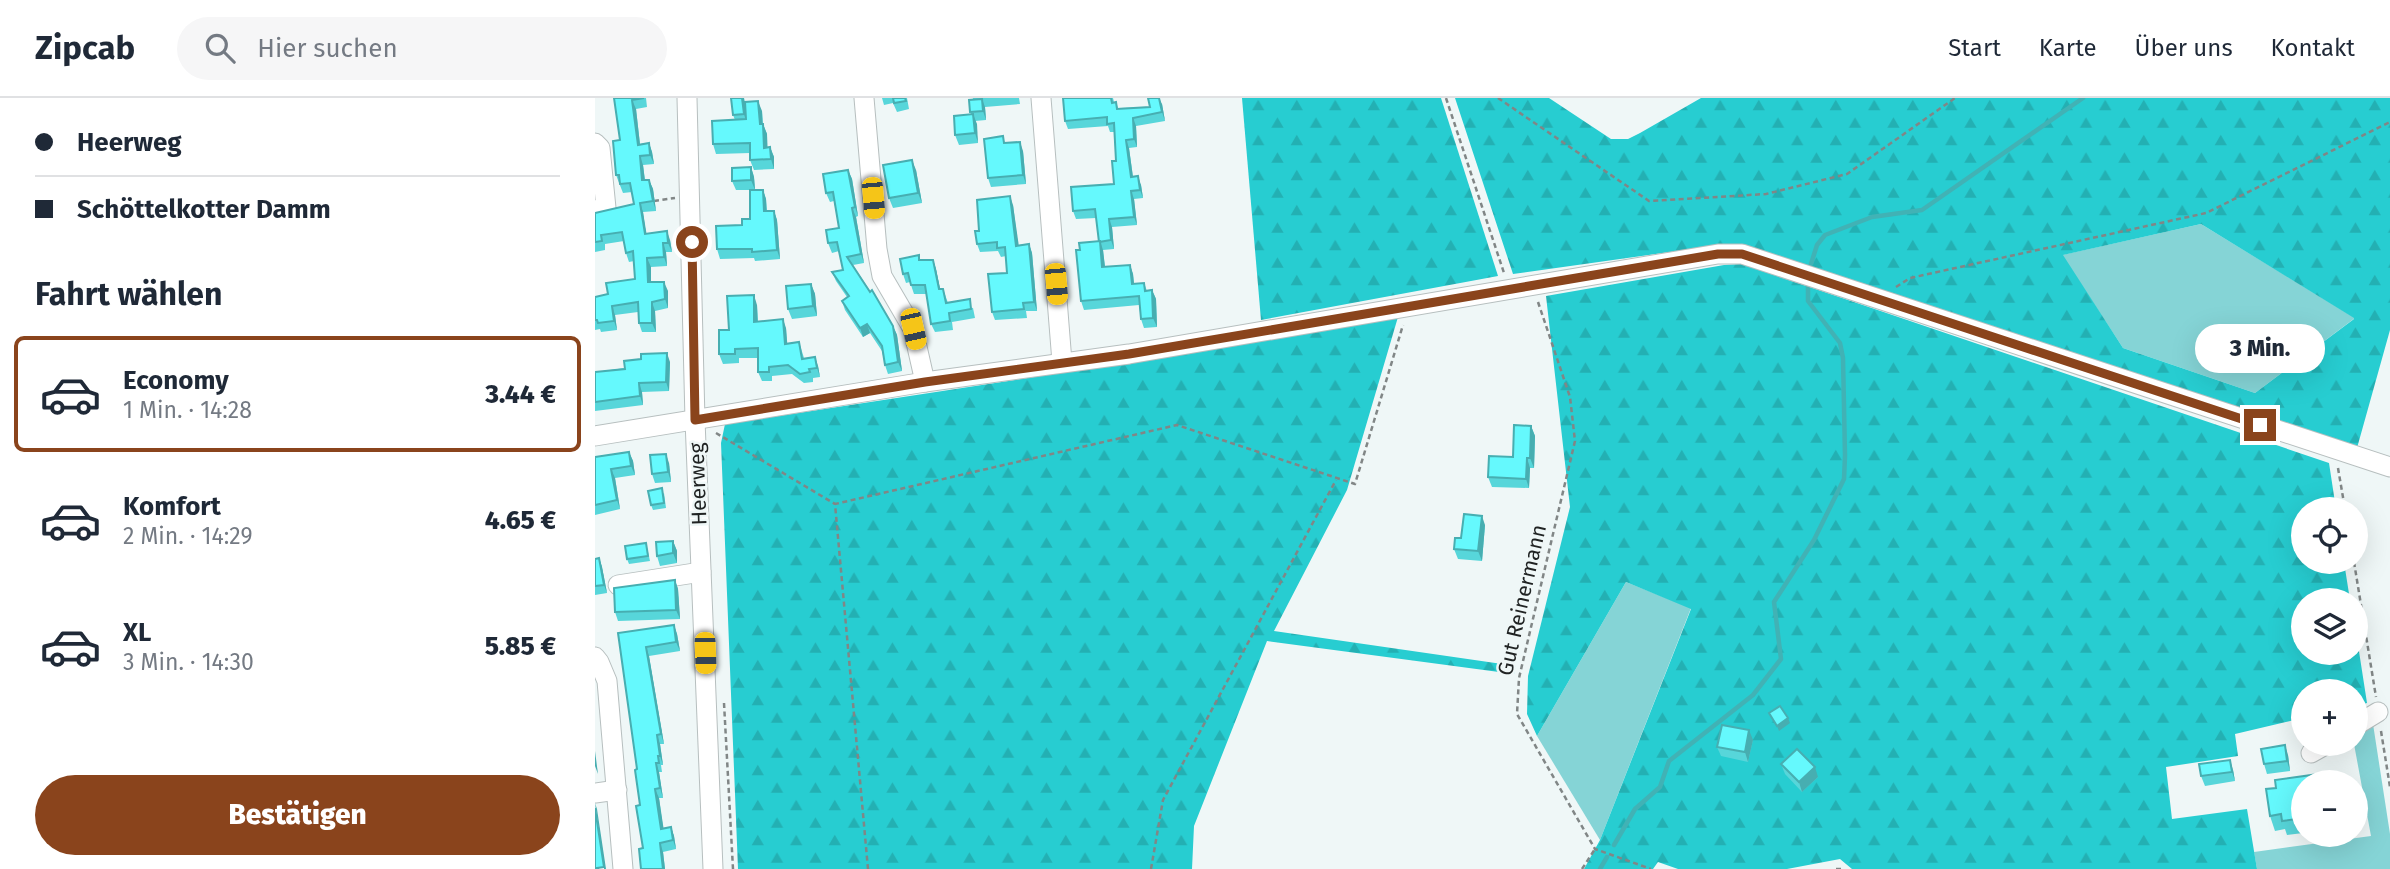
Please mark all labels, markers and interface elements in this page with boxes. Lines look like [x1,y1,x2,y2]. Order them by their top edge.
search box [177,17,667,80]
text: Zipcab [35,28,135,68]
icon: search [201,29,239,67]
text: Hier suchen [257,33,398,64]
text: Start [1948,34,2001,62]
text: Karte [2039,34,2097,62]
text: Über uns [2135,34,2233,62]
text: Kontakt [2271,34,2355,62]
text: Heerweg [77,127,182,158]
car [861,176,886,220]
text: Schöttelkotter Damm [77,194,331,225]
route start [676,226,708,258]
car [1044,262,1069,306]
text: Fahrt wählen [35,275,222,313]
car [899,306,928,352]
callout: 3 Min. [2195,324,2325,372]
text: 3 Min. [2230,334,2290,362]
icon: car [39,363,102,426]
text: Economy [123,365,229,396]
text: 3.44 € [485,379,556,410]
text: 1 Min. · 14:28 [123,396,252,424]
route end [2244,409,2276,441]
street label: Heerweg [684,442,712,526]
icon: car [39,489,102,552]
text: Komfort [123,491,221,522]
map controls [2291,497,2368,847]
button: locate [2291,497,2368,574]
text: 4.65 € [485,505,556,536]
text: 2 Min. · 14:29 [123,522,253,550]
street label: Gut Reinermann [1492,522,1552,678]
button: layers [2291,588,2368,665]
icon: car [39,615,102,678]
text: XL [123,617,151,648]
text: 5.85 € [485,631,556,662]
car [694,632,717,674]
text: 3 Min. · 14:30 [123,648,254,676]
button: + [2291,679,2368,756]
button: − [2291,770,2368,847]
button: Bestätigen [35,775,560,855]

